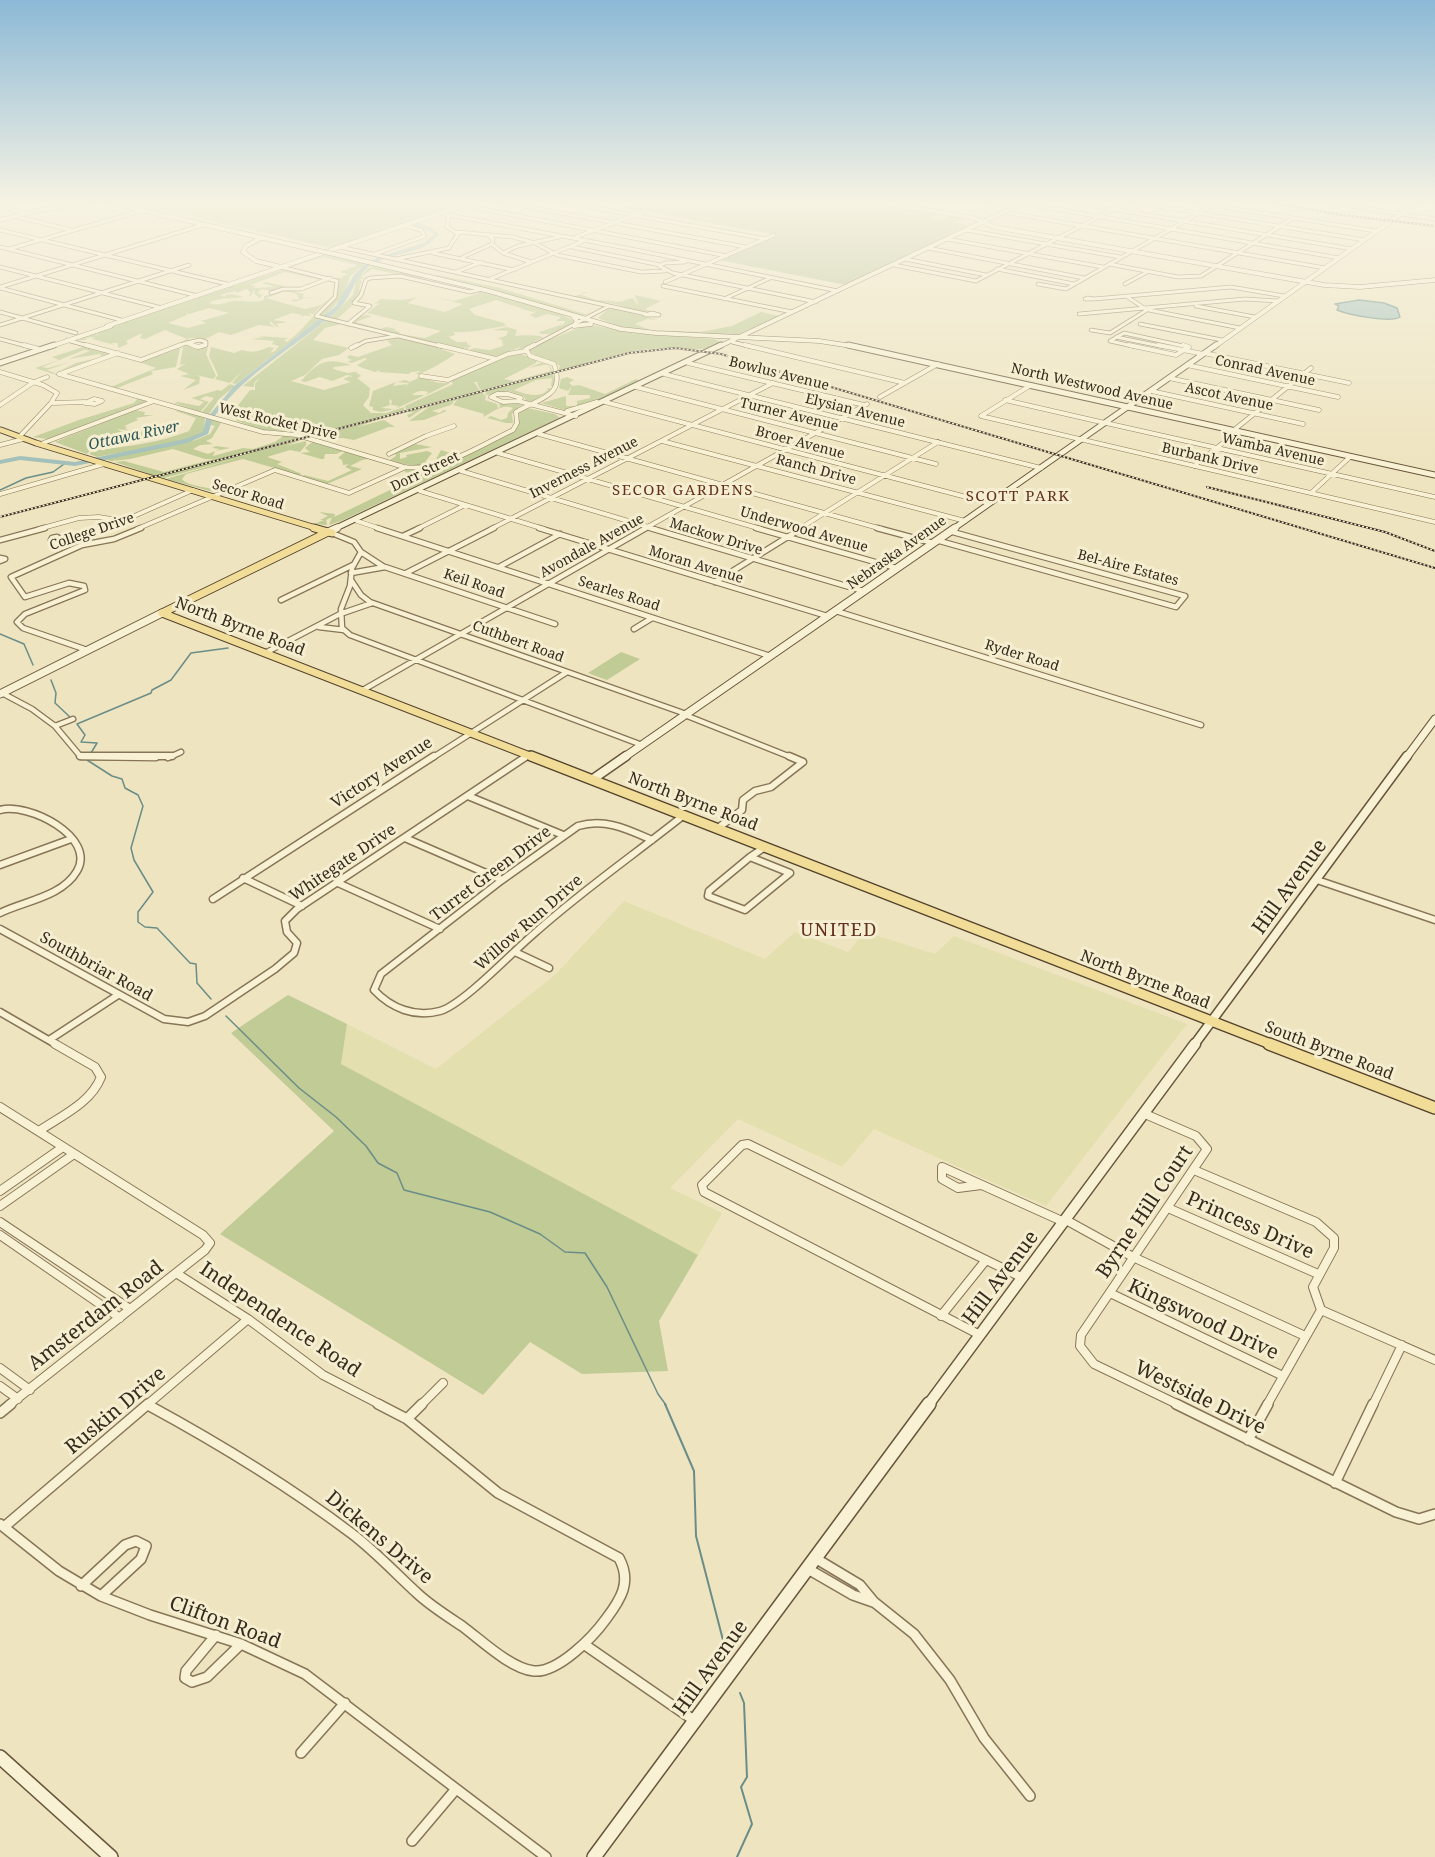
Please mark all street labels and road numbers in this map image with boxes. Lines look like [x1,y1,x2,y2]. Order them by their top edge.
street label: Conrad Avenue [1213,352,1317,390]
street label: Bowlus Avenue [727,353,831,395]
street label: North Westwood Avenue [1009,360,1175,414]
street label: Ascot Avenue [1183,379,1275,415]
street label: Elysian Avenue [803,390,907,432]
street label: Turner Avenue [738,395,840,435]
street label: West Rocket Drive [217,400,339,444]
street label: Broer Avenue [754,423,846,463]
street label: Wamba Avenue [1220,430,1326,470]
street label: Inverness Avenue [527,433,641,503]
street label: Burbank Drive [1160,440,1260,478]
street label: Dorr Street [388,448,462,496]
street label: Ranch Drive [774,451,858,489]
street label: Secor Road [210,476,286,514]
street label: Underwood Avenue [738,504,870,556]
street label: College Drive [47,510,137,554]
street label: Avondale Avenue [537,510,647,582]
street label: Nebraska Avenue [844,513,950,593]
street label: Mackow Drive [667,515,765,559]
street label: Moran Avenue [647,543,745,587]
street label: Bel-Aire Estates [1076,546,1180,590]
street label: Keil Road [441,566,507,602]
street label: Searles Road [576,573,662,615]
street label: North Byrne Road [172,593,308,661]
street label: Cuthbert Road [470,618,566,666]
street label: Ryder Road [983,637,1061,675]
street label: Victory Avenue [328,733,436,813]
street label: North Byrne Road [625,768,761,836]
street label: Whitegate Drive [286,820,400,906]
street label: Turret Green Drive [427,822,555,926]
street label: Hill Avenue [1248,835,1332,939]
street label: Willow Run Drive [471,871,587,975]
street label: Southbriar Road [36,928,156,1006]
street label: North Byrne Road [1077,946,1213,1014]
street label: South Byrne Road [1262,1018,1396,1084]
street label: Byrne Hill Court [1092,1141,1198,1283]
street label: Princess Drive [1182,1187,1318,1265]
street label: Hill Avenue [958,1226,1044,1330]
street label: Amsterdam Road [24,1256,168,1376]
street label: Independence Road [195,1257,365,1383]
street label: Kingswood Drive [1124,1275,1282,1365]
street label: Westside Drive [1131,1356,1269,1440]
street label: Ruskin Drive [61,1362,171,1460]
street label: Dickens Drive [321,1486,437,1590]
street label: Clifton Road [166,1592,284,1654]
street label: Hill Avenue [669,1616,753,1720]

